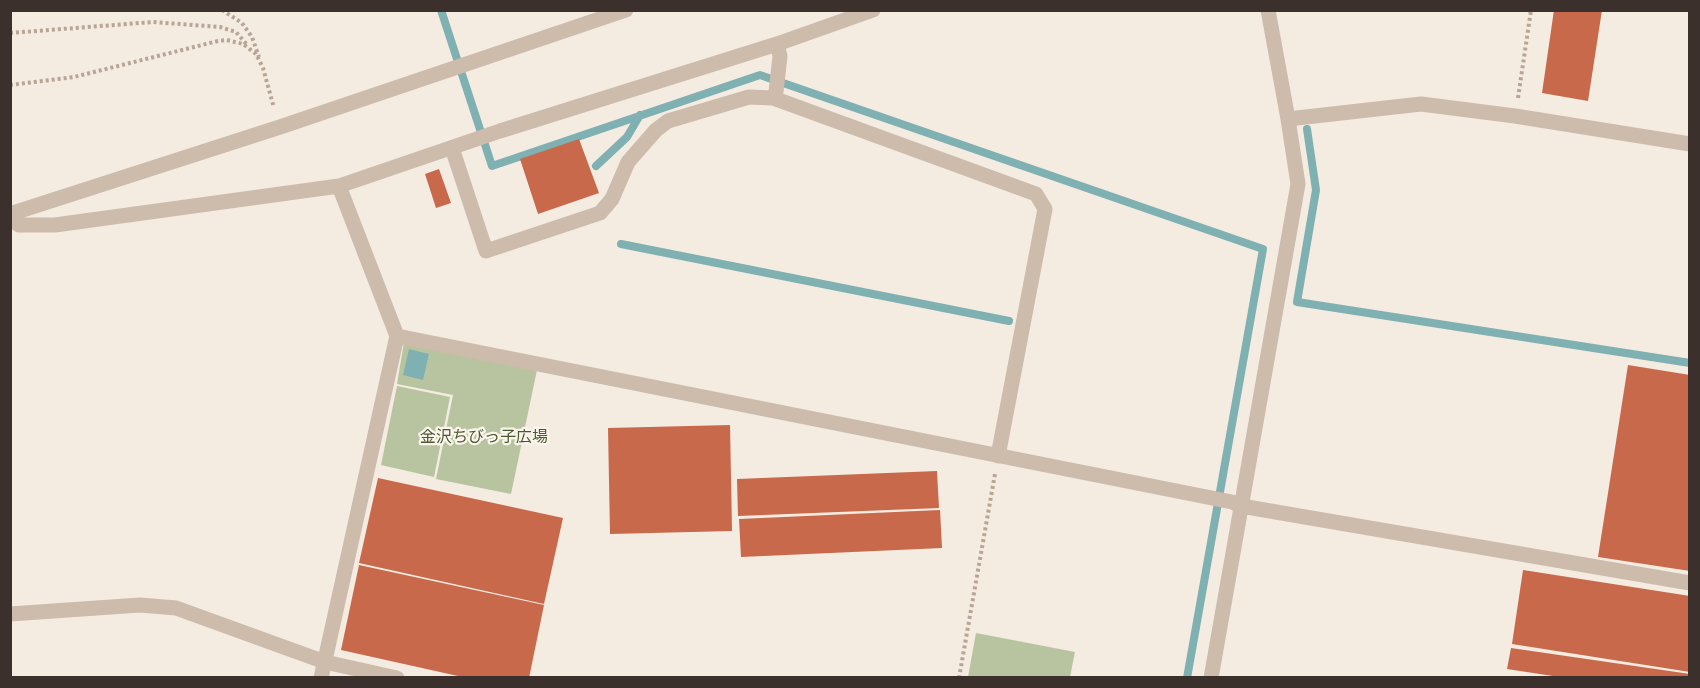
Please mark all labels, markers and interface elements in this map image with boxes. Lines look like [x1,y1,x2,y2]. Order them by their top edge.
park label: 金沢ちびっ子広場 [420,427,548,447]

